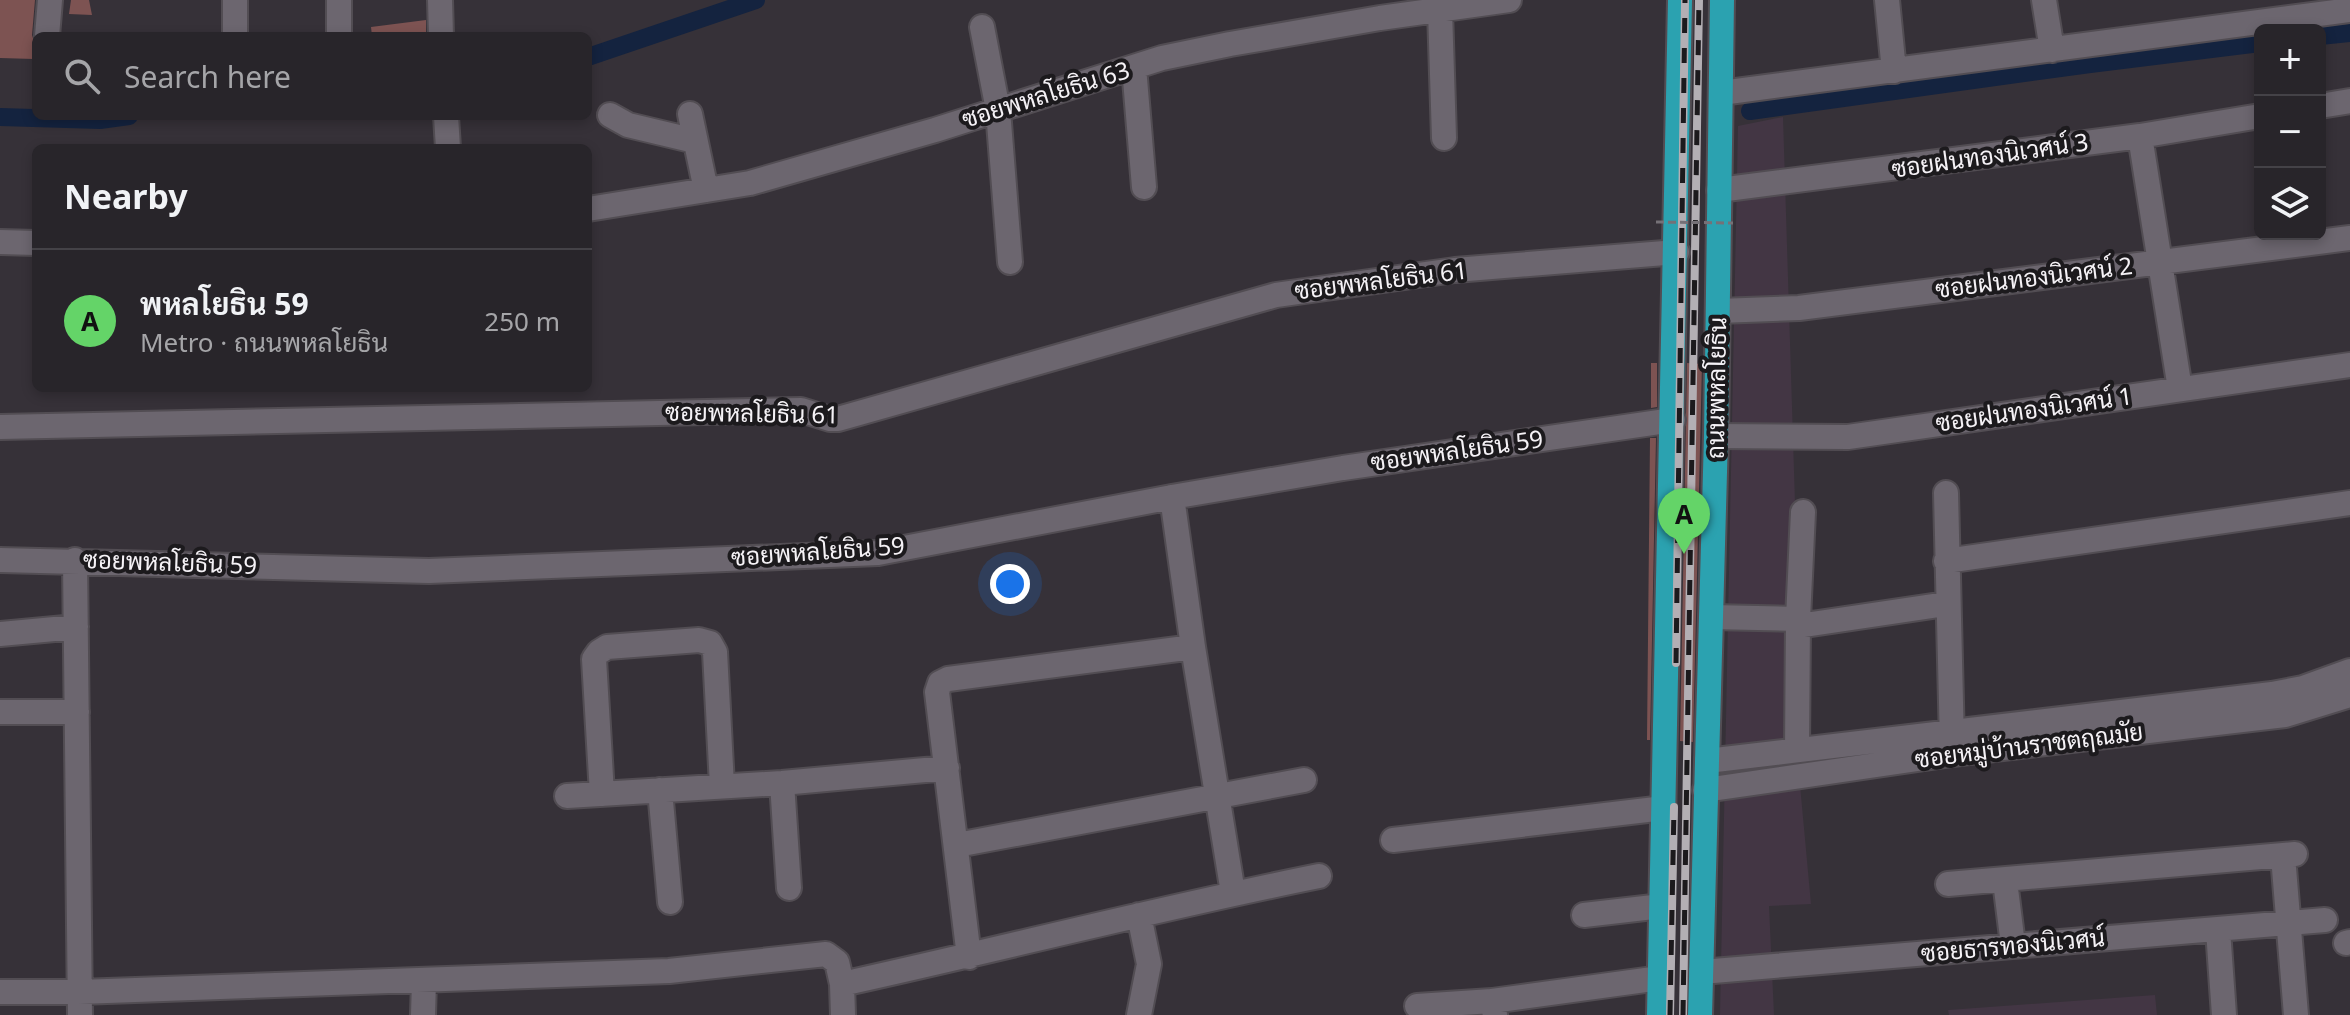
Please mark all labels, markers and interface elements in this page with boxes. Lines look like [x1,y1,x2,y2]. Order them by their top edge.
map controls [2254,24,2326,240]
button: + [2254,24,2326,96]
search box [32,32,592,120]
street label: ซอยพหลโยธิน 63 [958,52,1134,135]
icon: search [60,54,104,98]
text: Search here [124,56,291,97]
button: − [2254,96,2326,168]
street label: ซอยฝนทองนิเวศน์ 3 [1889,124,2090,185]
button: layers [2254,168,2326,240]
text: Nearby [64,173,188,219]
street label: ซอยฝนทองนิเวศน์ 2 [1933,248,2134,305]
street label: ซอยพหลโยธิน 61 [1293,253,1469,306]
text: พหลโยธิน 59 [140,283,309,324]
text: A [81,303,99,339]
text: 250 m [484,303,560,339]
street label: ถนนพหลโยธิน [1698,317,1733,459]
text: Metro · ถนนพหลโยธิน [140,324,388,360]
street label: ซอยฝนทองนิเวศน์ 1 [1933,378,2134,439]
street label: ซอยพหลโยธิน 61 [665,394,839,431]
street label: ซอยพหลโยธิน 59 [1368,421,1545,478]
pin: A [1658,488,1710,554]
street label: ซอยพหลโยธิน 59 [730,528,906,573]
street label: ซอยพหลโยธิน 59 [83,542,258,581]
your location [990,564,1030,604]
street label: ซอยหมู่บ้านราชตฤณมัย [1913,714,2145,777]
street label: ซอยธารทองนิเวศน์ [1920,920,2106,969]

